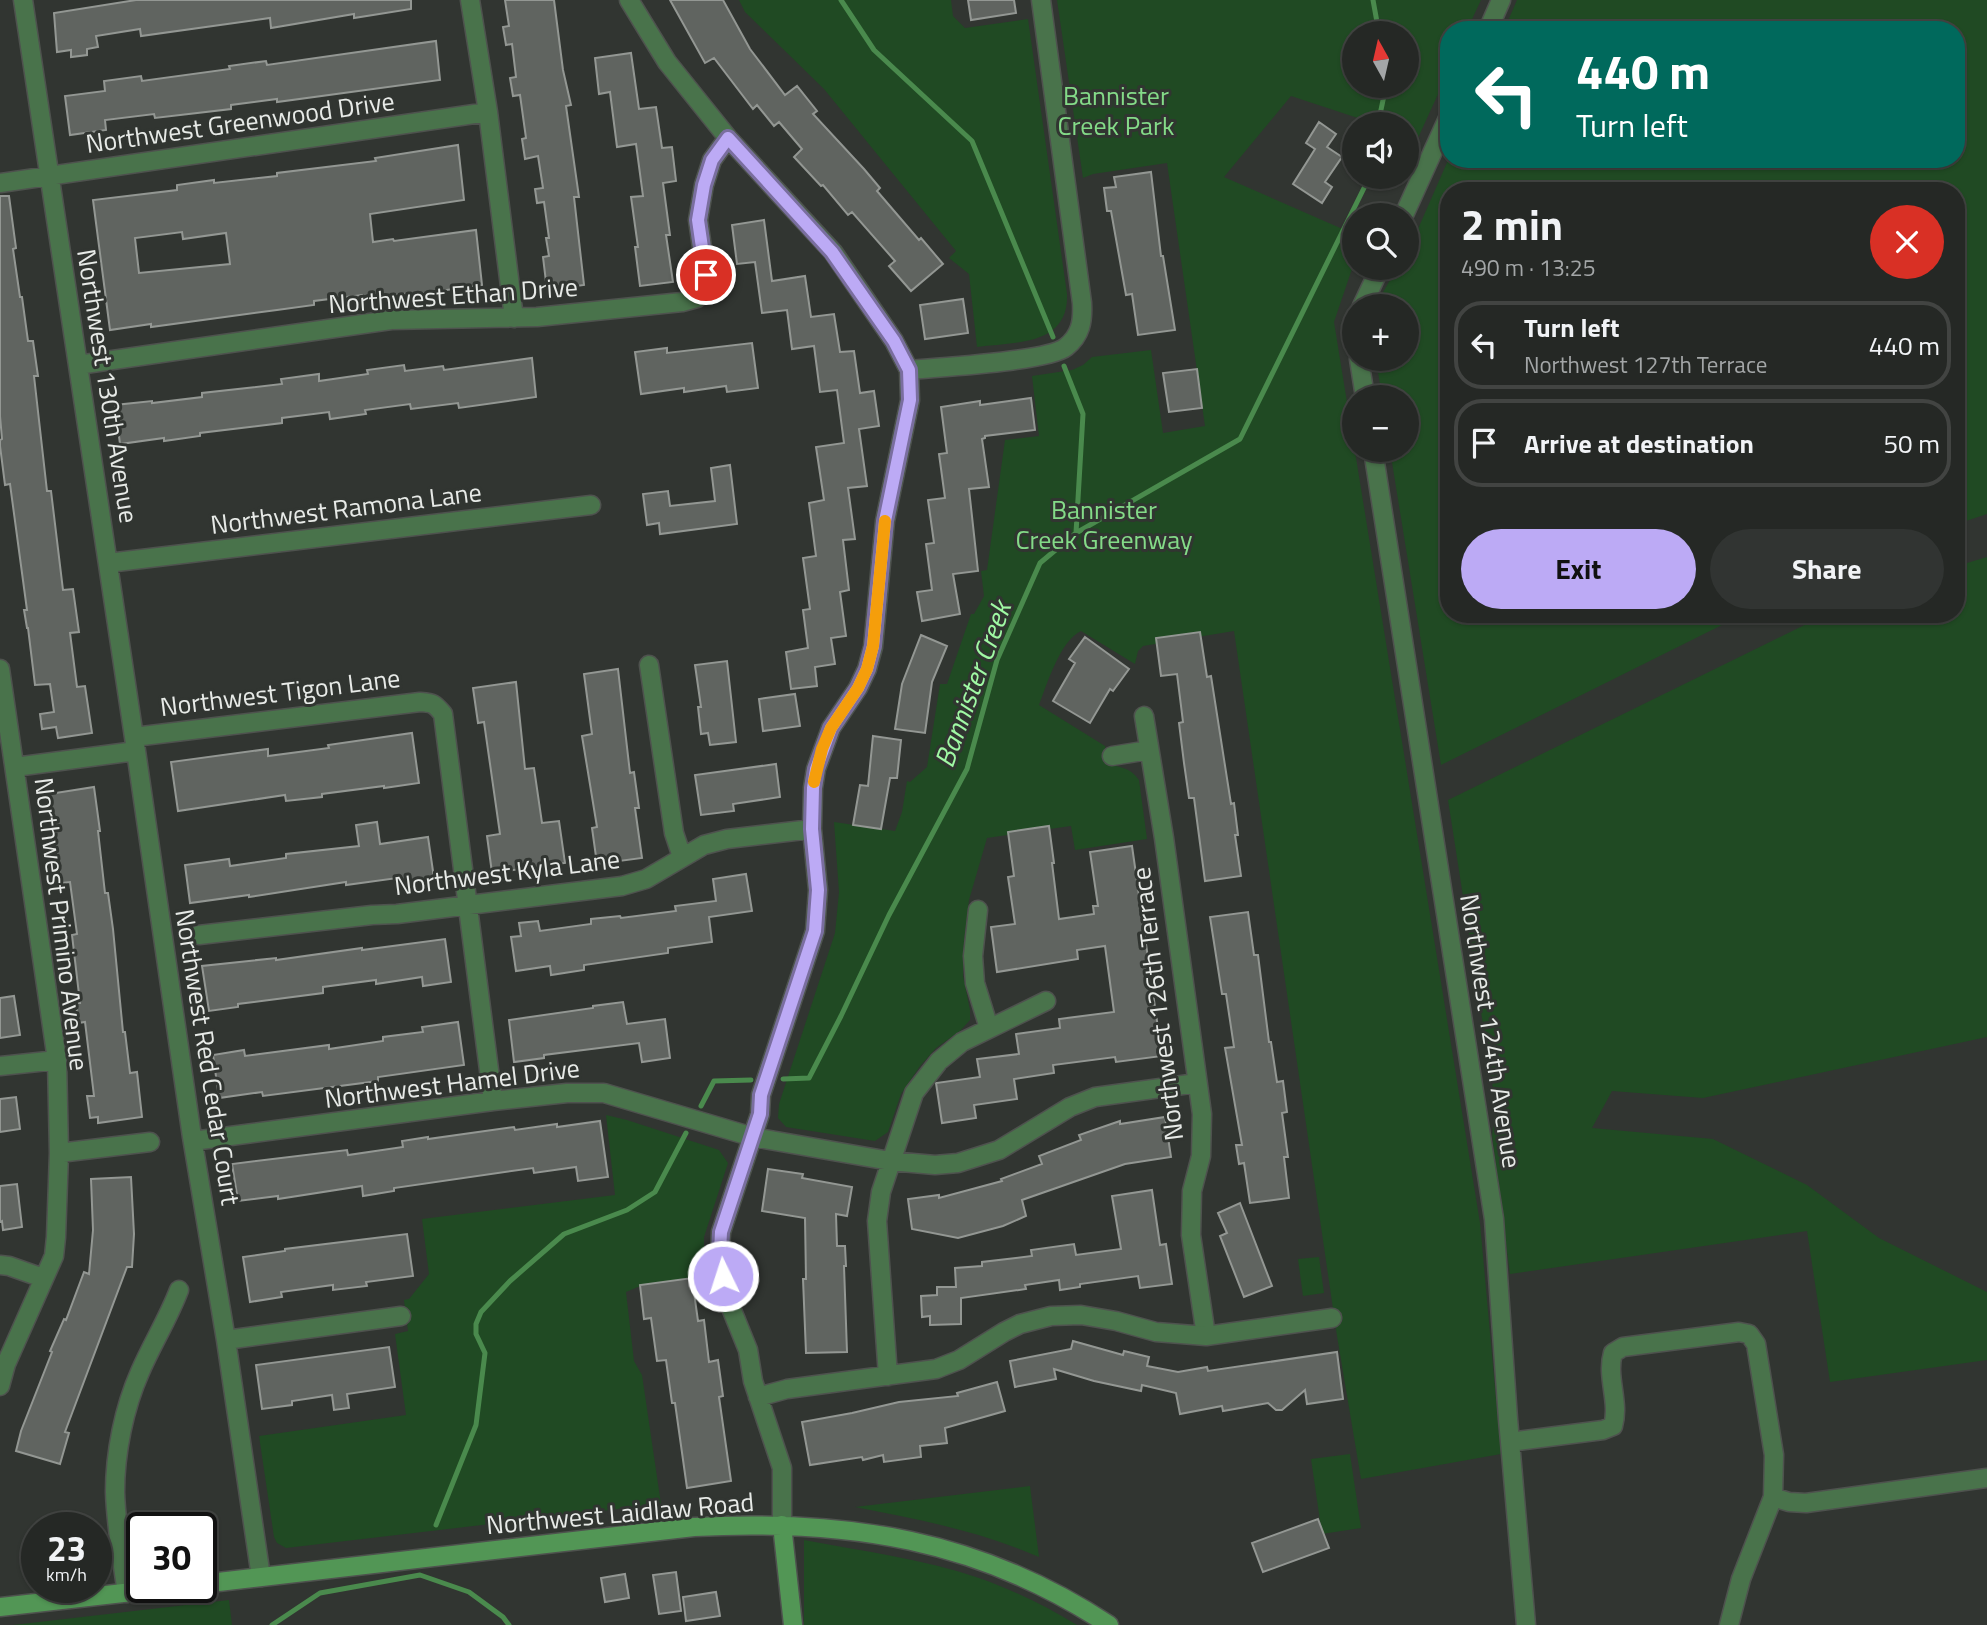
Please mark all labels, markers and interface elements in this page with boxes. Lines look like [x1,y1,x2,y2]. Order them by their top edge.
north arrow [1342,21,1419,98]
map controls [1342,21,1419,462]
text: 440 m [1576,33,1710,108]
icon: left [1461,49,1552,140]
park label: Bannister Creek Park [1058,76,1174,145]
street label: Northwest Greenwood Drive [83,81,397,163]
text: Turn left [1576,101,1688,149]
button: sound [1342,112,1419,189]
text: 2 min [1461,192,1563,256]
button: search [1342,203,1419,280]
button: close [1870,205,1944,279]
pin [676,245,736,305]
street label: Northwest 130th Avenue [67,246,149,526]
text: 490 m · 13:25 [1461,250,1596,285]
icon: arrive [687,256,725,294]
street label: Northwest Ethan Drive [327,267,579,323]
button: + [1342,294,1419,371]
text: Turn left [1524,308,1619,347]
icon: left [1465,326,1503,364]
text: 440 m [1869,326,1940,365]
text: Northwest 127th Terrace [1524,347,1767,382]
button: − [1342,385,1419,462]
icon: arrive [1465,424,1503,462]
text: Arrive at destination [1524,424,1754,463]
text: 50 m [1883,424,1940,463]
street label: Northwest Ramona Lane [208,472,484,544]
park label: Bannister Creek Greenway [1015,490,1193,559]
button: Exit [1461,529,1696,609]
button: Share [1710,529,1944,609]
water label: Bannister Creek [922,592,1023,773]
street label: Northwest Tigon Lane [158,658,402,726]
street label: Northwest Primino Avenue [25,775,99,1073]
street label: Northwest Kyla Lane [392,839,622,905]
street label: Northwest 126th Terrace [1121,865,1193,1143]
street label: Northwest 124th Avenue [1450,891,1532,1171]
street label: Northwest Red Cedar Court [165,906,251,1208]
street label: Northwest Hamel Drive [322,1048,582,1118]
position arrow [686,1239,760,1313]
street label: Northwest Laidlaw Road [484,1482,756,1544]
speed limit sign: 30 [126,1512,217,1603]
text: 23 [47,1521,86,1575]
text: km/h [46,1561,87,1588]

